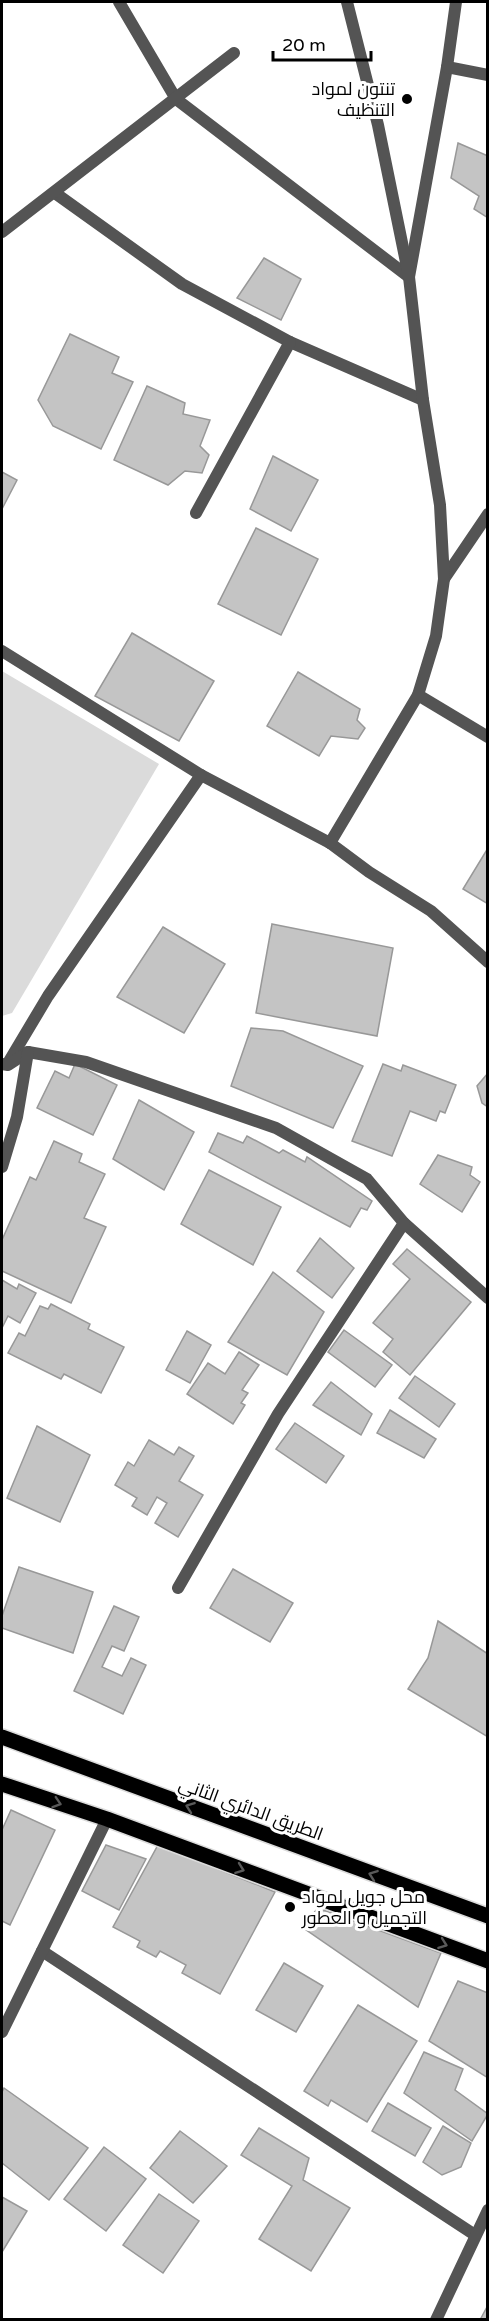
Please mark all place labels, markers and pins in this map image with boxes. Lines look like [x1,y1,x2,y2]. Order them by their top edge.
place label: تنتون لمواد التنظيف [311,78,395,121]
marker: تنتون لمواد التنظيف [400,92,414,106]
place label: محل جويل لمواد التجميل و العطور [301,1886,427,1929]
marker: محل جويل لمواد التجميل و العطور [283,1900,297,1914]

